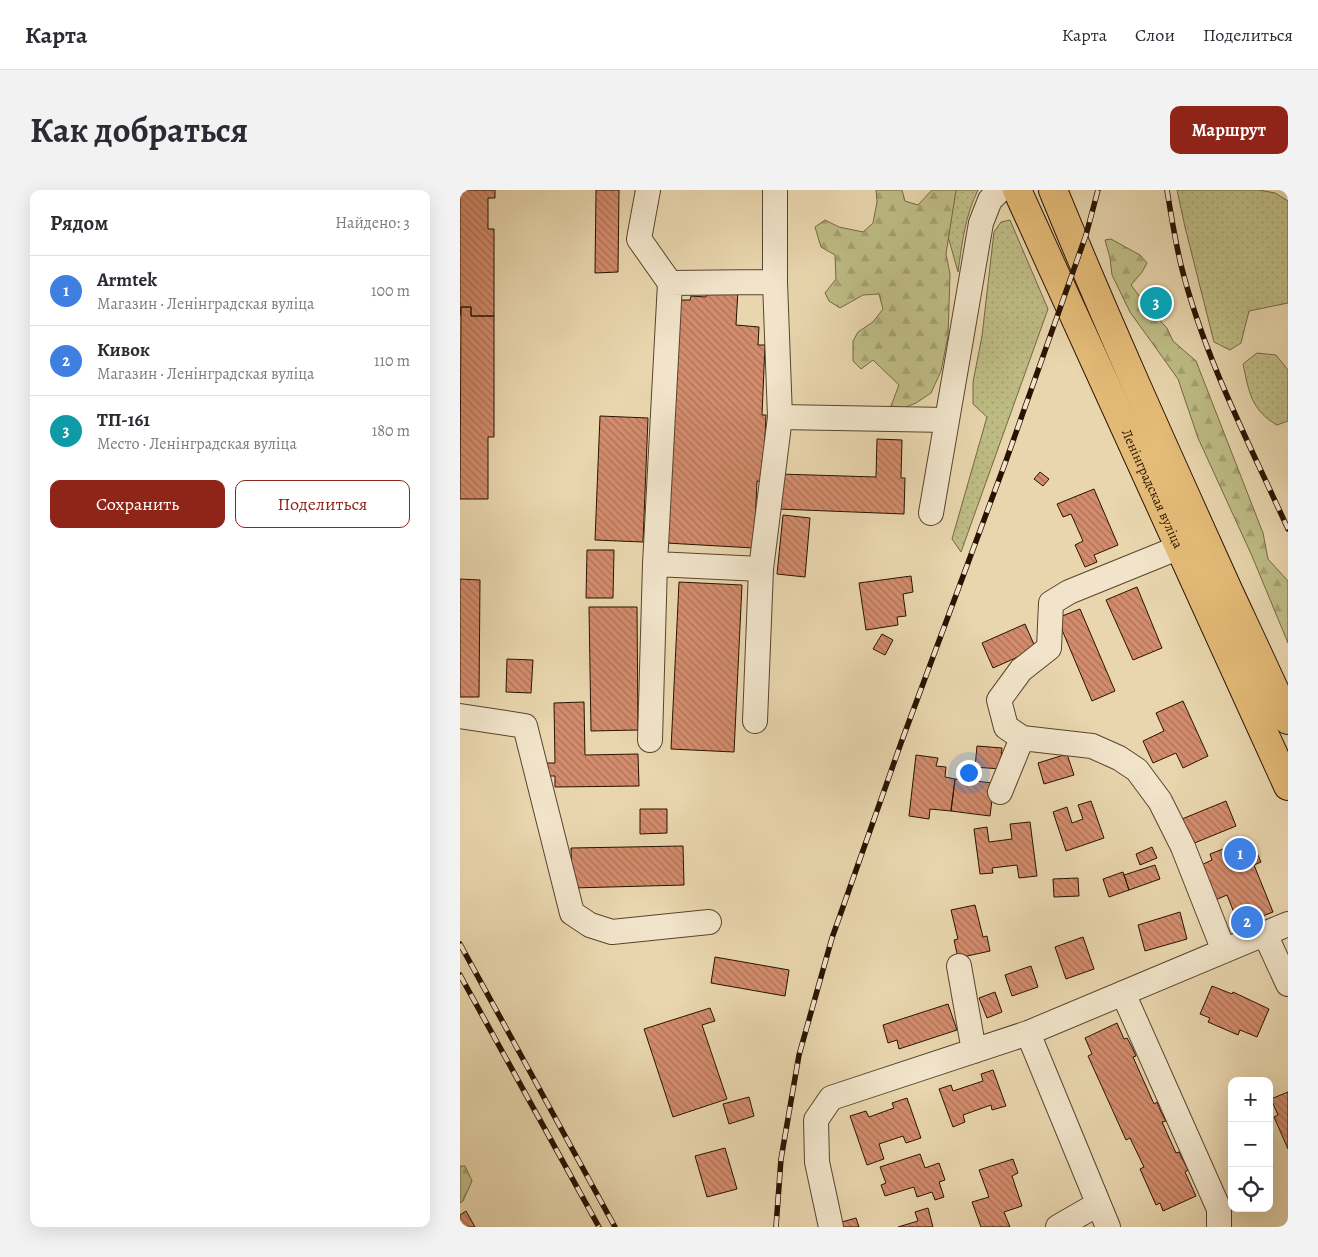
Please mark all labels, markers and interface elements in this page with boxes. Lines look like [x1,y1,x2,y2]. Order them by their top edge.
text: Карта [25,19,87,51]
text: Карта [1062,23,1107,47]
text: Слои [1135,23,1175,47]
text: Поделиться [1203,23,1293,47]
text: Как добраться [30,106,248,154]
button: Маршрут [1170,106,1288,154]
text: Рядом [50,209,108,237]
text: Найдено: 3 [335,212,410,234]
text: Armtek [97,267,157,293]
text: 1 [63,280,69,302]
text: 100 m [371,280,410,302]
pin: 3 [1140,284,1172,322]
text: Магазин · Ленінградская вуліца [97,293,315,315]
text: Кивок [97,337,150,363]
text: 2 [62,350,70,372]
text: 110 m [374,350,410,372]
text: Магазин · Ленінградская вуліца [97,363,315,385]
text: ТП-161 [97,407,150,433]
text: 3 [63,420,69,442]
text: 180 m [372,420,410,442]
street label: Ленінградская вуліца [1117,426,1188,552]
text: Место · Ленінградская вуліца [97,433,297,455]
button: Сохранить [50,480,225,528]
button: Поделиться [235,480,410,528]
your location [956,760,982,786]
pin: 1 [1224,835,1256,873]
pin: 2 [1231,903,1263,941]
map controls [1228,1077,1273,1212]
button: + [1228,1077,1273,1122]
button: − [1228,1122,1273,1167]
button: locate [1228,1167,1273,1212]

